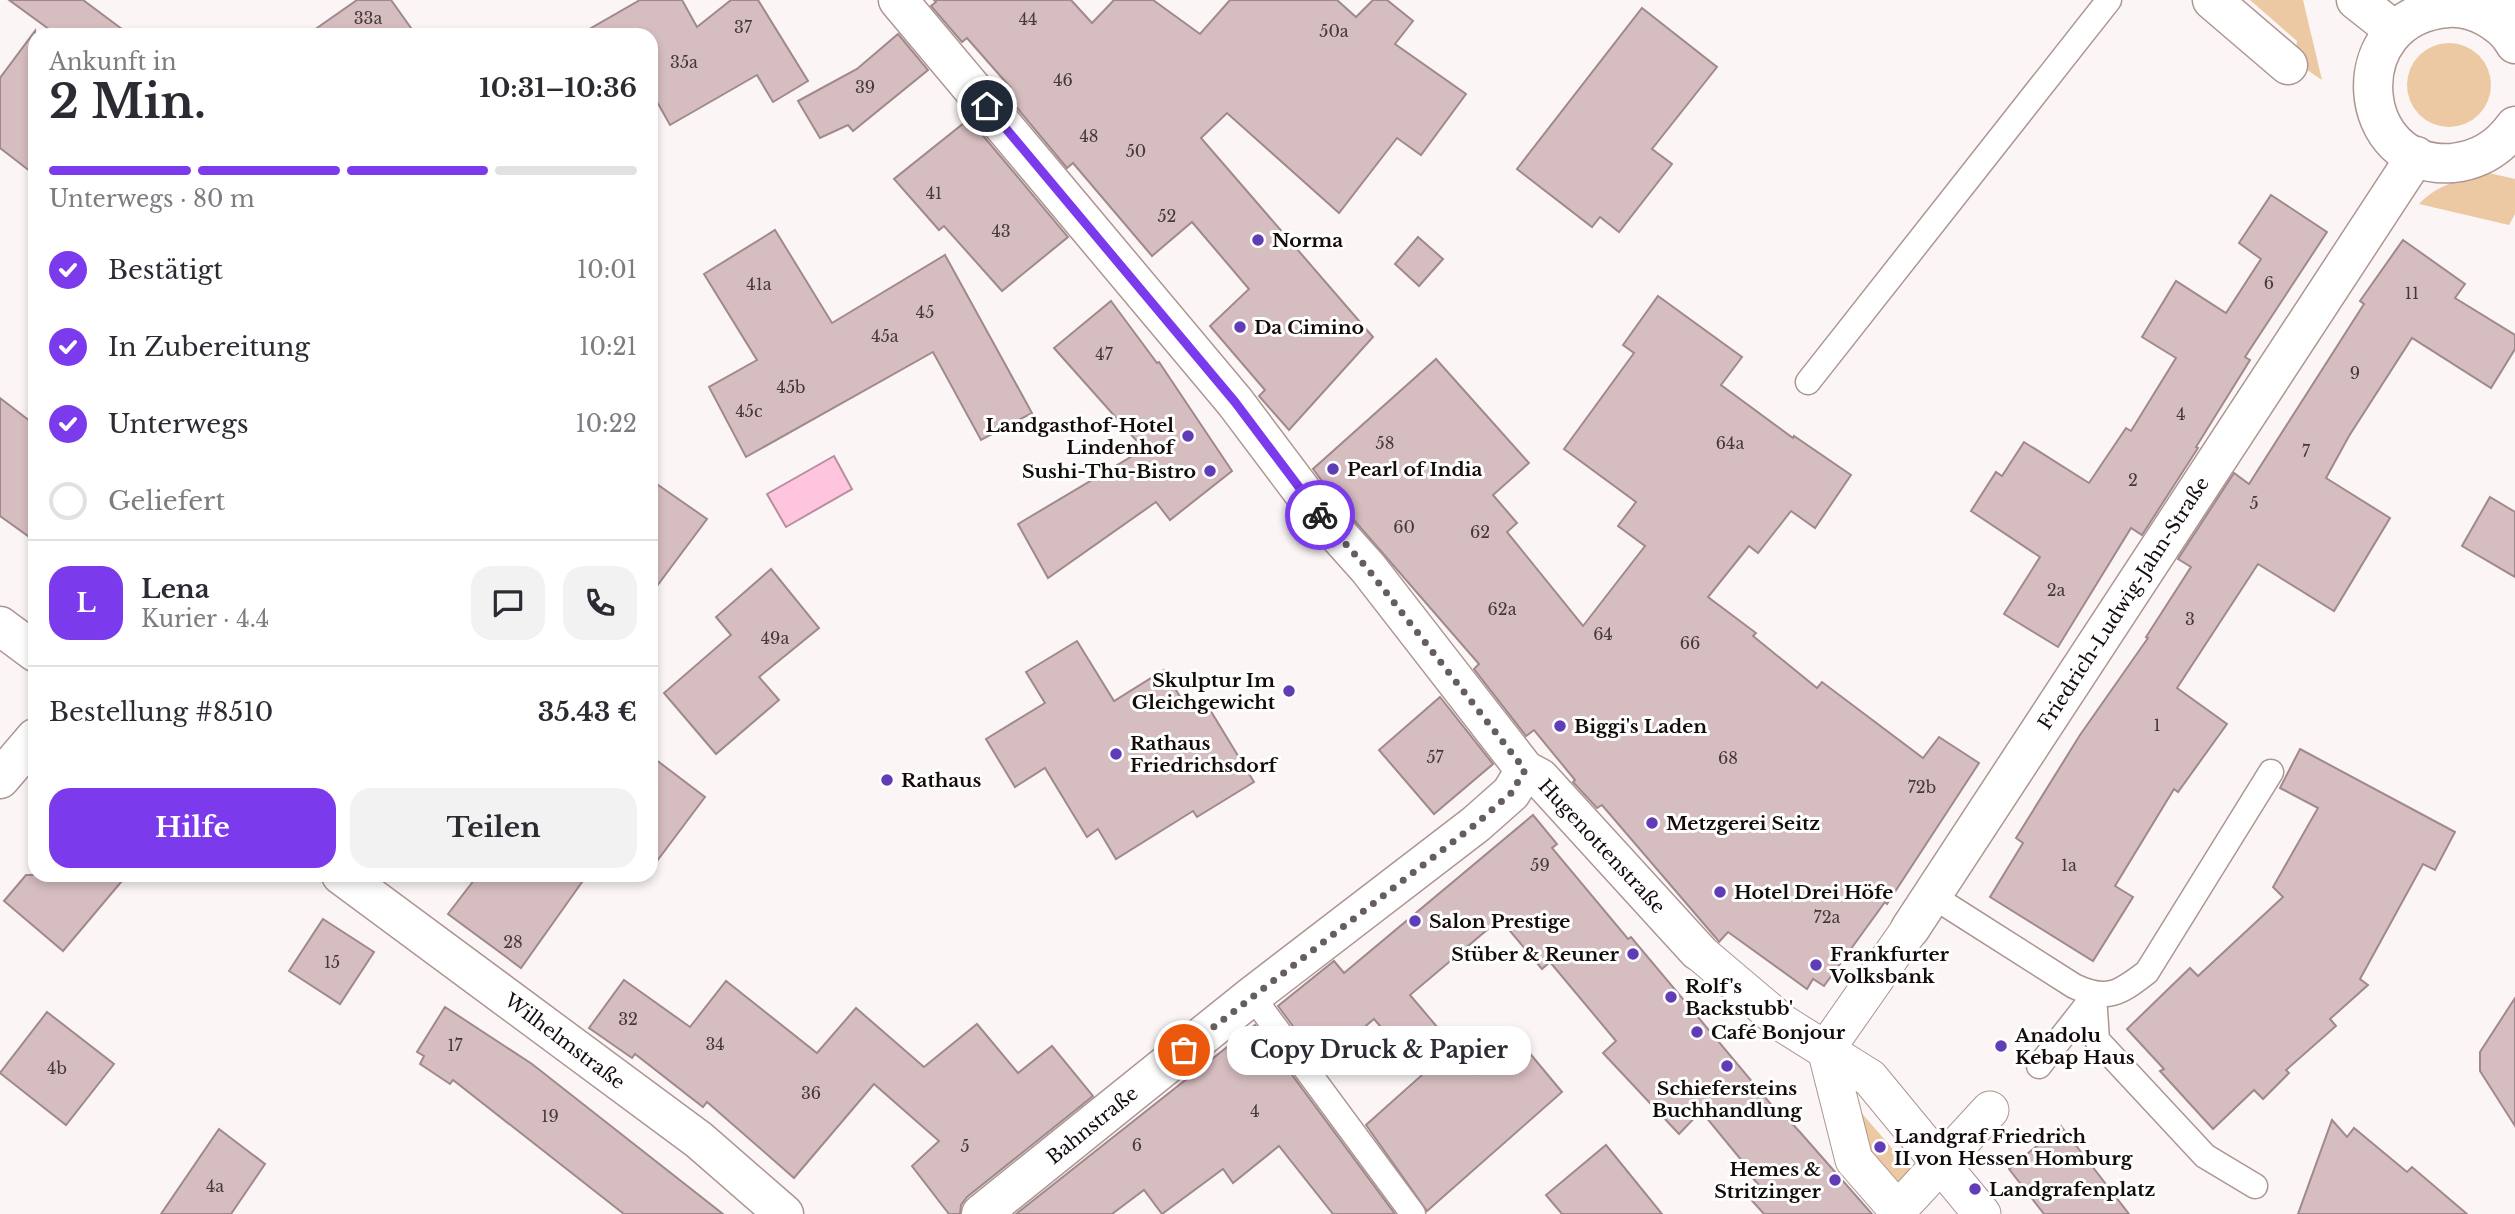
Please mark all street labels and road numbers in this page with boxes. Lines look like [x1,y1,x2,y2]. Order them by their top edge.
street label: Friedrich-Ludwig-Jahn-Straße [2033,473,2214,734]
street label: Hugenottenstraße [1533,774,1670,918]
street label: Wilhelmstraße [499,988,629,1094]
street label: Bahnstraße [1042,1082,1143,1169]

